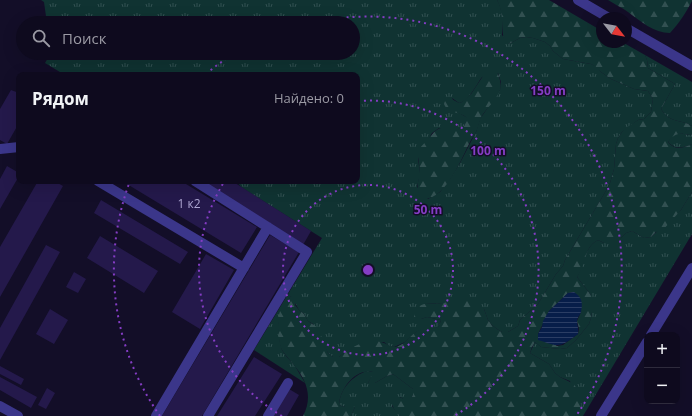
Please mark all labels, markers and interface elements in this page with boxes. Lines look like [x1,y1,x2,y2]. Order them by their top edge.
north arrow [596,12,632,48]
search box [16,16,360,60]
icon: search [30,27,52,49]
text: Поиск [62,28,106,48]
text: 150 m [530,82,566,99]
text: Рядом [32,87,89,110]
text: Найдено: 0 [274,89,344,107]
text: 100 m [470,142,506,159]
house number: 1 к2 [177,195,201,212]
text: 50 m [414,201,442,218]
centre of rings [361,263,375,277]
map controls [644,332,680,404]
button: + [644,332,680,368]
button: − [644,368,680,404]

